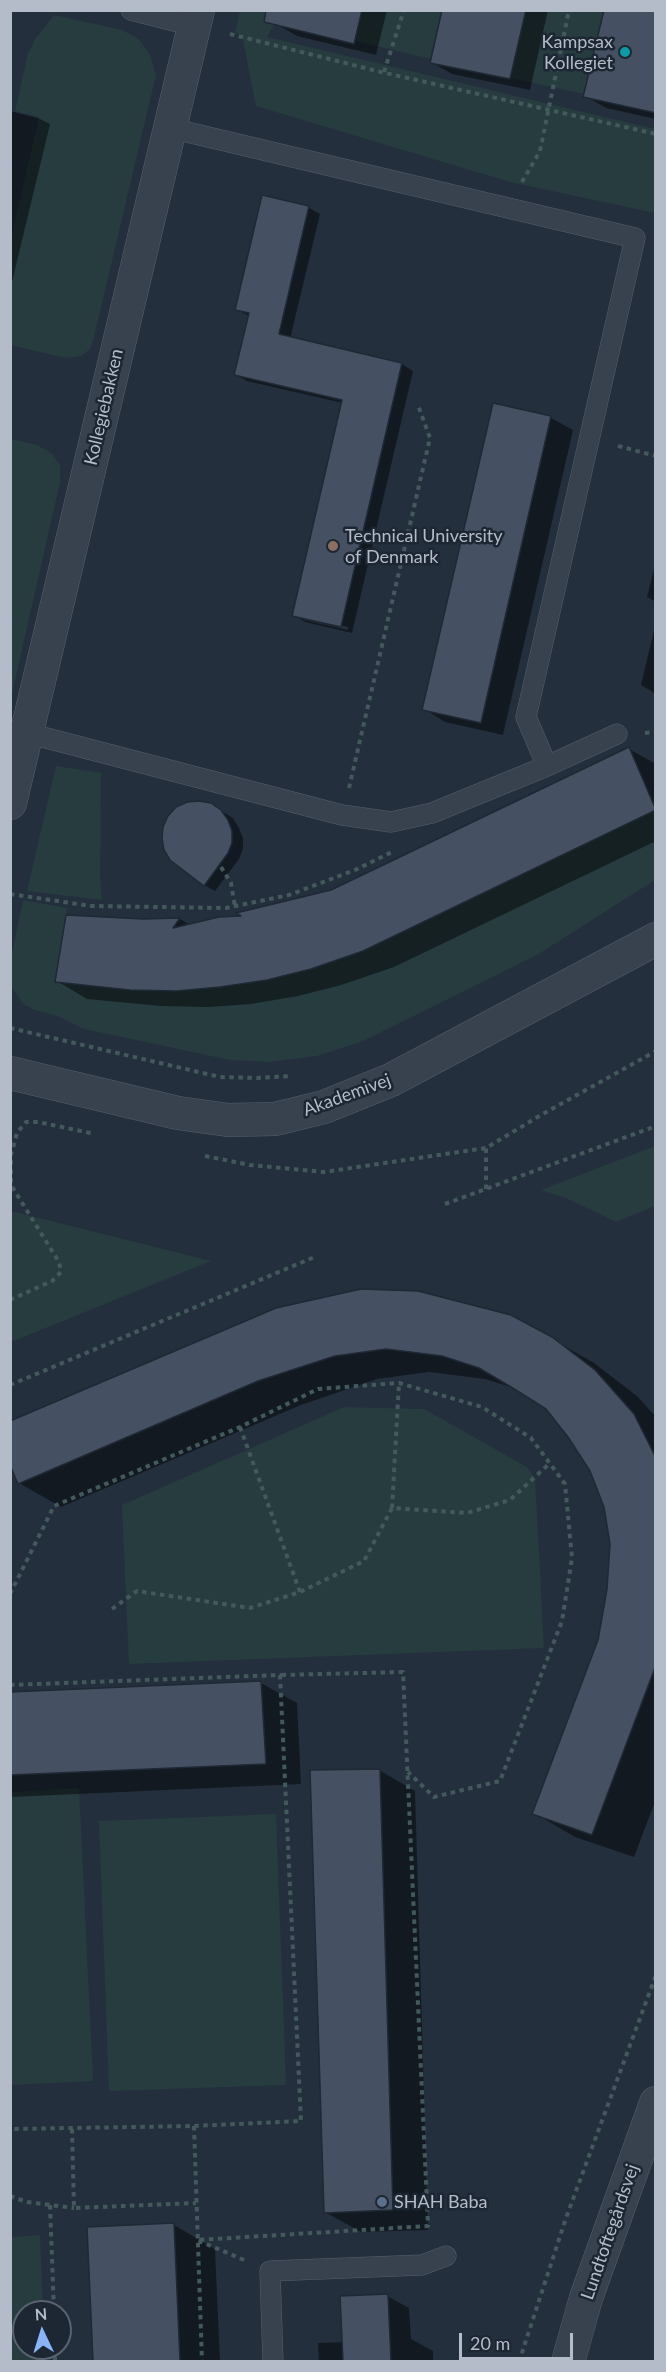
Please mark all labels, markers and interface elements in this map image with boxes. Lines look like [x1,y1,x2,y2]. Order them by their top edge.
place label: Kampsax Kollegiet [542,31,613,74]
marker: Kampsax Kollegiet [618,45,632,59]
street label: Kollegiebakken [80,347,128,467]
place label: Technical University of Denmark [345,525,503,568]
marker: Technical University of Denmark [326,539,340,553]
street label: Akademivej [300,1069,394,1121]
street label: Lundtoftegårdsvej [577,2161,643,2303]
place label: SHAH Baba [394,2191,488,2213]
marker: SHAH Baba [375,2195,389,2209]
north arrow [12,2300,72,2360]
text: N [34,2304,48,2323]
scale bar [462,2321,576,2359]
text: 20 m [470,2332,510,2354]

